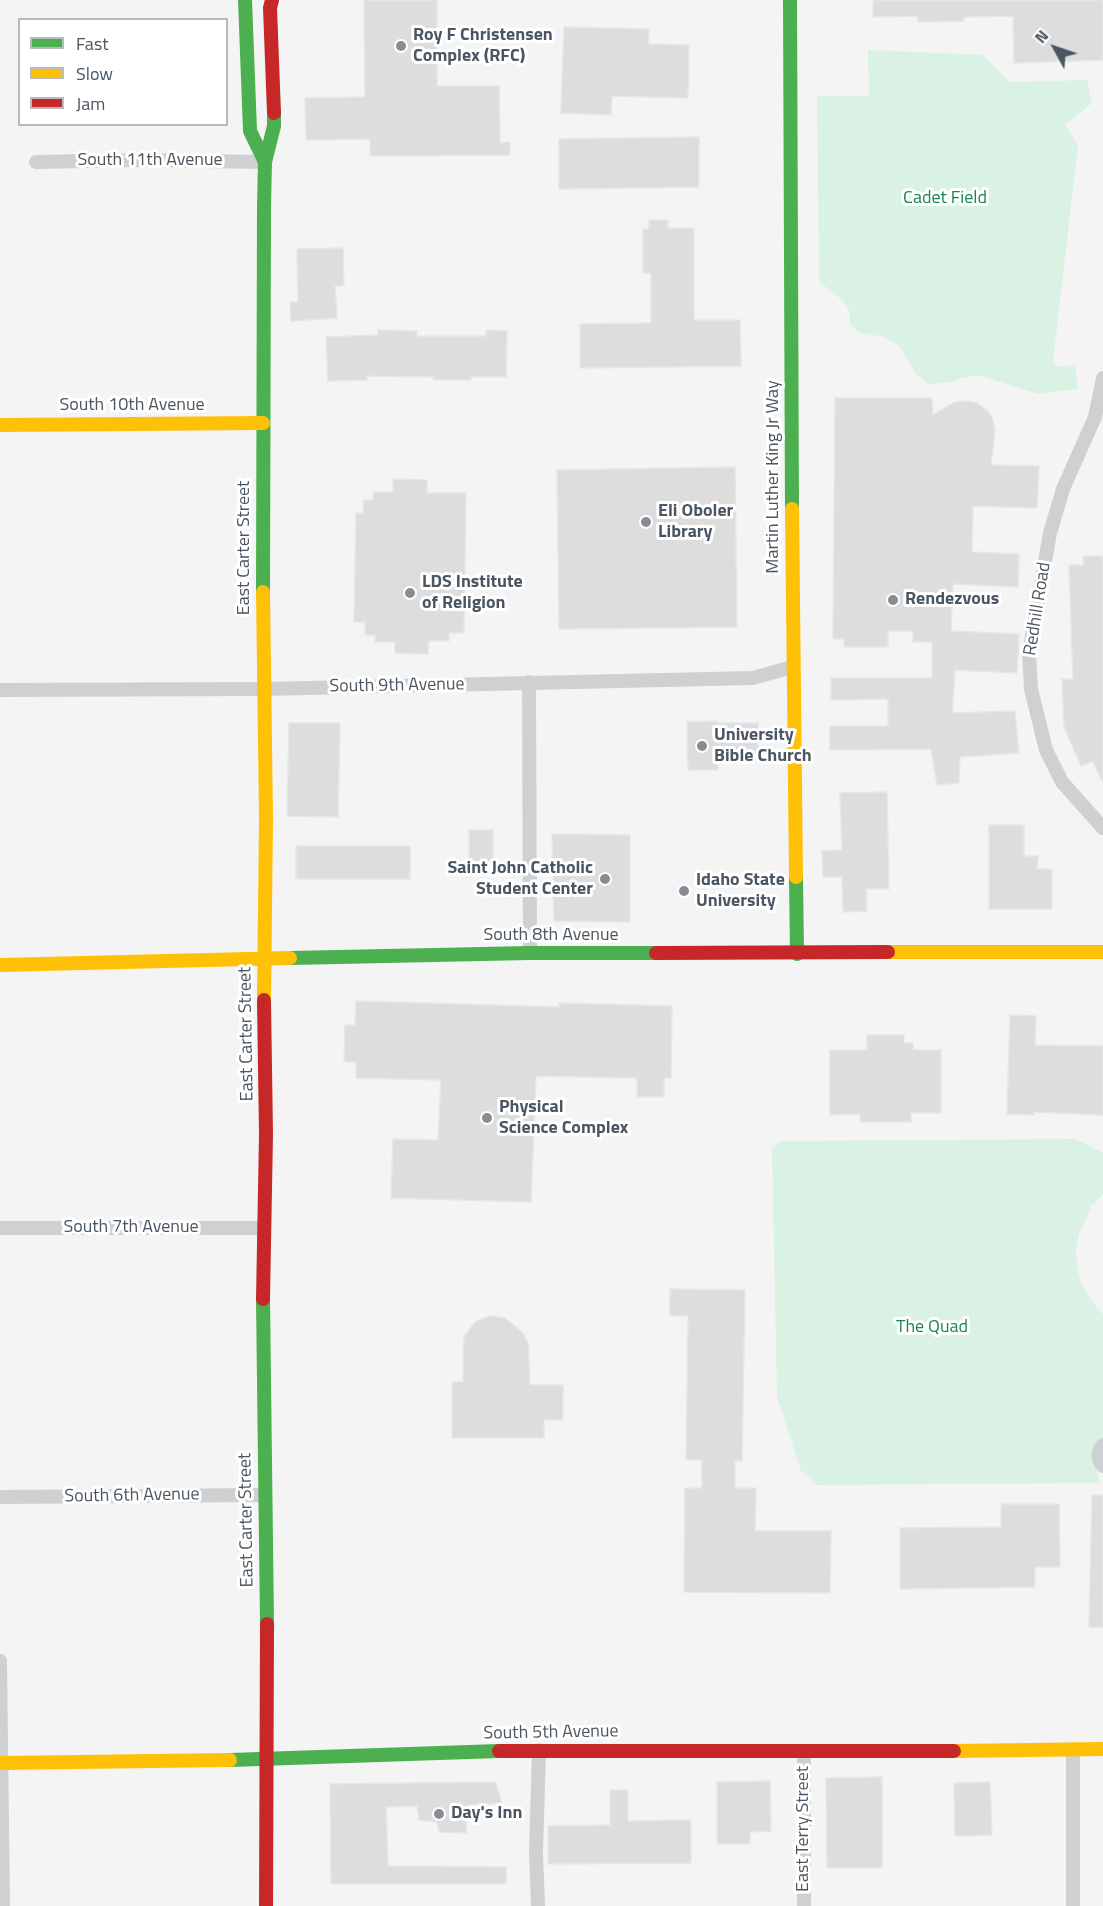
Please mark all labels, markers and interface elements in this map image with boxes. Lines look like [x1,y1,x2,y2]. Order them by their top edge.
legend [18,18,228,126]
north arrow [1025,18,1085,78]
text: N [1028,24,1054,48]
place label: Roy F Christensen Complex (RFC) [413,25,553,68]
text: Fast [76,30,109,57]
marker: Roy F Christensen Complex (RFC) [394,39,408,53]
text: Slow [76,60,113,87]
text: Jam [76,90,105,117]
street label: South 11th Avenue [77,150,223,172]
park label: Cadet Field [903,188,987,210]
street label: Martin Luther King Jr Way [763,380,785,574]
street label: South 10th Avenue [59,395,205,417]
street label: East Carter Street [234,481,256,615]
place label: Eli Oboler Library [658,501,733,544]
marker: Eli Oboler Library [639,515,653,529]
street label: Redhill Road [1020,561,1056,657]
place label: LDS Institute of Religion [422,572,523,614]
marker: LDS Institute of Religion [403,586,417,600]
place label: Rendezvous [905,589,999,611]
marker: Rendezvous [886,593,900,607]
street label: South 9th Avenue [329,674,465,698]
place label: University Bible Church [714,725,812,768]
marker: University Bible Church [695,739,709,753]
place label: Saint John Catholic Student Center [448,858,593,900]
place label: Idaho State University [696,870,785,912]
marker: Saint John Catholic Student Center [598,872,612,886]
marker: Idaho State University [677,884,691,898]
street label: South 8th Avenue [483,925,619,947]
street label: East Carter Street [235,966,259,1102]
place label: Physical Science Complex [499,1097,628,1140]
marker: Physical Science Complex [480,1111,494,1125]
street label: South 7th Avenue [63,1217,199,1239]
park label: The Quad [896,1317,968,1339]
street label: East Carter Street [235,1452,259,1588]
street label: South 6th Avenue [64,1484,200,1508]
street label: South 5th Avenue [483,1721,619,1745]
street label: East Terry Street [793,1766,815,1892]
place label: Day's Inn [451,1803,522,1825]
marker: Day's Inn [432,1807,446,1821]

